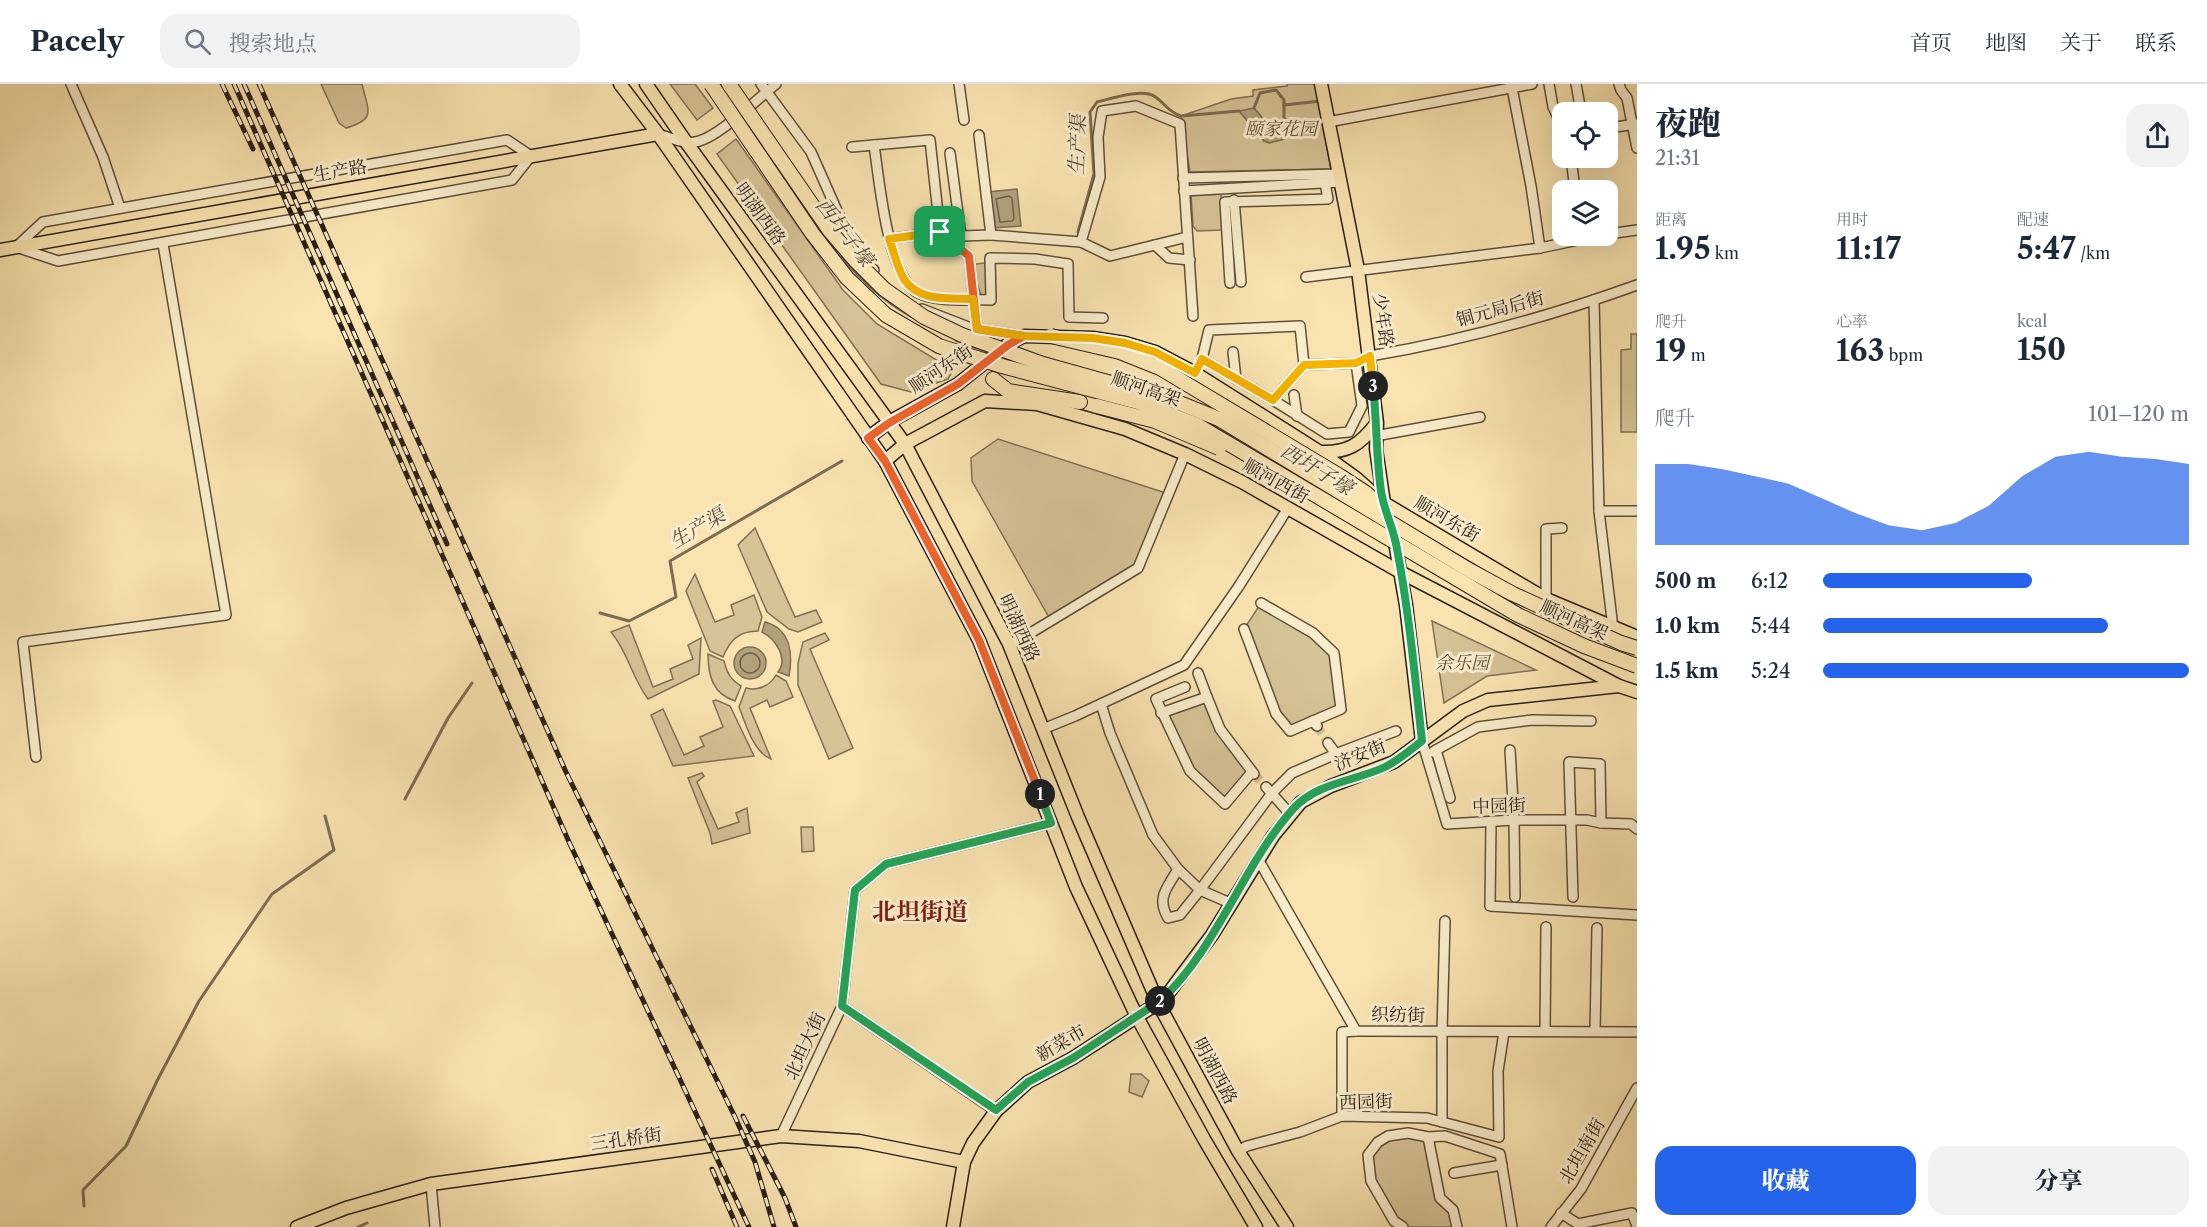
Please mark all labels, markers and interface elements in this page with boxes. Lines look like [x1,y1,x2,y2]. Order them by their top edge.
search box [160,14,580,68]
text: Pacely [30,24,124,58]
icon: search [181,25,214,58]
text: 搜索地点 [229,30,317,57]
text: 首页 [1910,30,1952,55]
text: 地图 [1985,30,2027,55]
text: 关于 [2060,30,2102,55]
text: 联系 [2135,30,2177,55]
map controls [1552,102,1618,246]
button: locate [1552,102,1618,168]
text: 夜跑 [1655,103,1721,144]
button: share [2126,104,2189,167]
water label: 生产渠 [1064,112,1090,175]
park label: 颐家花园 [1245,118,1320,140]
text: 21:31 [1655,146,1700,170]
street label: 生产路 [312,155,368,187]
street label: 明湖西路 [730,178,790,250]
button: layers [1552,180,1618,246]
water label: 西圩子壕 [811,193,881,273]
pin [914,206,965,257]
text: 距离 [1655,209,1687,229]
text: 用时 [1836,209,1868,229]
text: 配速 [2017,209,2049,229]
icon: arrive [923,215,956,248]
text: 1.95 [1655,230,1711,267]
text: 11:17 [1836,230,1901,267]
text: 5:47 [2017,230,2076,267]
text: km [1711,243,1739,263]
text: /km [2076,243,2110,263]
street label: 铜元局后街 [1454,287,1546,331]
street label: 少年路 [1368,292,1398,348]
text: 爬升 [1655,311,1687,331]
text: 心率 [1836,311,1868,331]
text: kcal [2017,311,2047,331]
text: 150 [2017,331,2066,368]
text: 19 [1655,332,1686,369]
text: 163 [1836,332,1884,369]
street label: 顺河东街 [905,340,977,398]
text: m [1686,345,1706,365]
text: bpm [1884,345,1923,365]
street label: 顺河高架 [1108,367,1184,411]
pin: 3 [1358,371,1388,401]
text: 3 [1368,376,1378,396]
text: 101–120 m [2088,402,2189,426]
text: 爬升 [1655,406,1695,430]
water label: 西圩子壕 [1277,438,1360,501]
street label: 顺河西街 [1239,454,1313,508]
street label: 顺河东街 [1410,491,1484,547]
water label: 生产渠 [665,501,732,553]
text: 500 m [1655,569,1716,593]
text: 6:12 [1751,569,1788,593]
street label: 明湖西路 [994,591,1044,665]
street label: 顺河高架 [1537,595,1611,645]
text: 1.0 km [1655,614,1720,638]
text: 5:44 [1751,614,1791,638]
park label: 余乐园 [1435,652,1492,674]
text: 1.5 km [1655,659,1719,683]
text: 5:24 [1751,659,1791,683]
street label: 济安街 [1331,735,1389,775]
pin: 1 [1025,779,1055,809]
text: 1 [1036,784,1044,804]
street label: 中园街 [1472,794,1526,818]
district label: 北坦街道 [872,897,968,926]
pin: 2 [1145,986,1175,1016]
text: 2 [1155,991,1165,1011]
street label: 织纺街 [1371,1004,1425,1026]
street label: 北坦大街 [780,1009,830,1083]
street label: 新菜市 [1032,1020,1090,1066]
street label: 明湖西路 [1188,1034,1242,1108]
street label: 西园街 [1339,1090,1393,1114]
street label: 北坦南街 [1554,1114,1610,1188]
street label: 三孔桥街 [589,1123,663,1155]
button: 收藏 [1655,1146,1916,1215]
button: 分享 [1928,1146,2189,1215]

